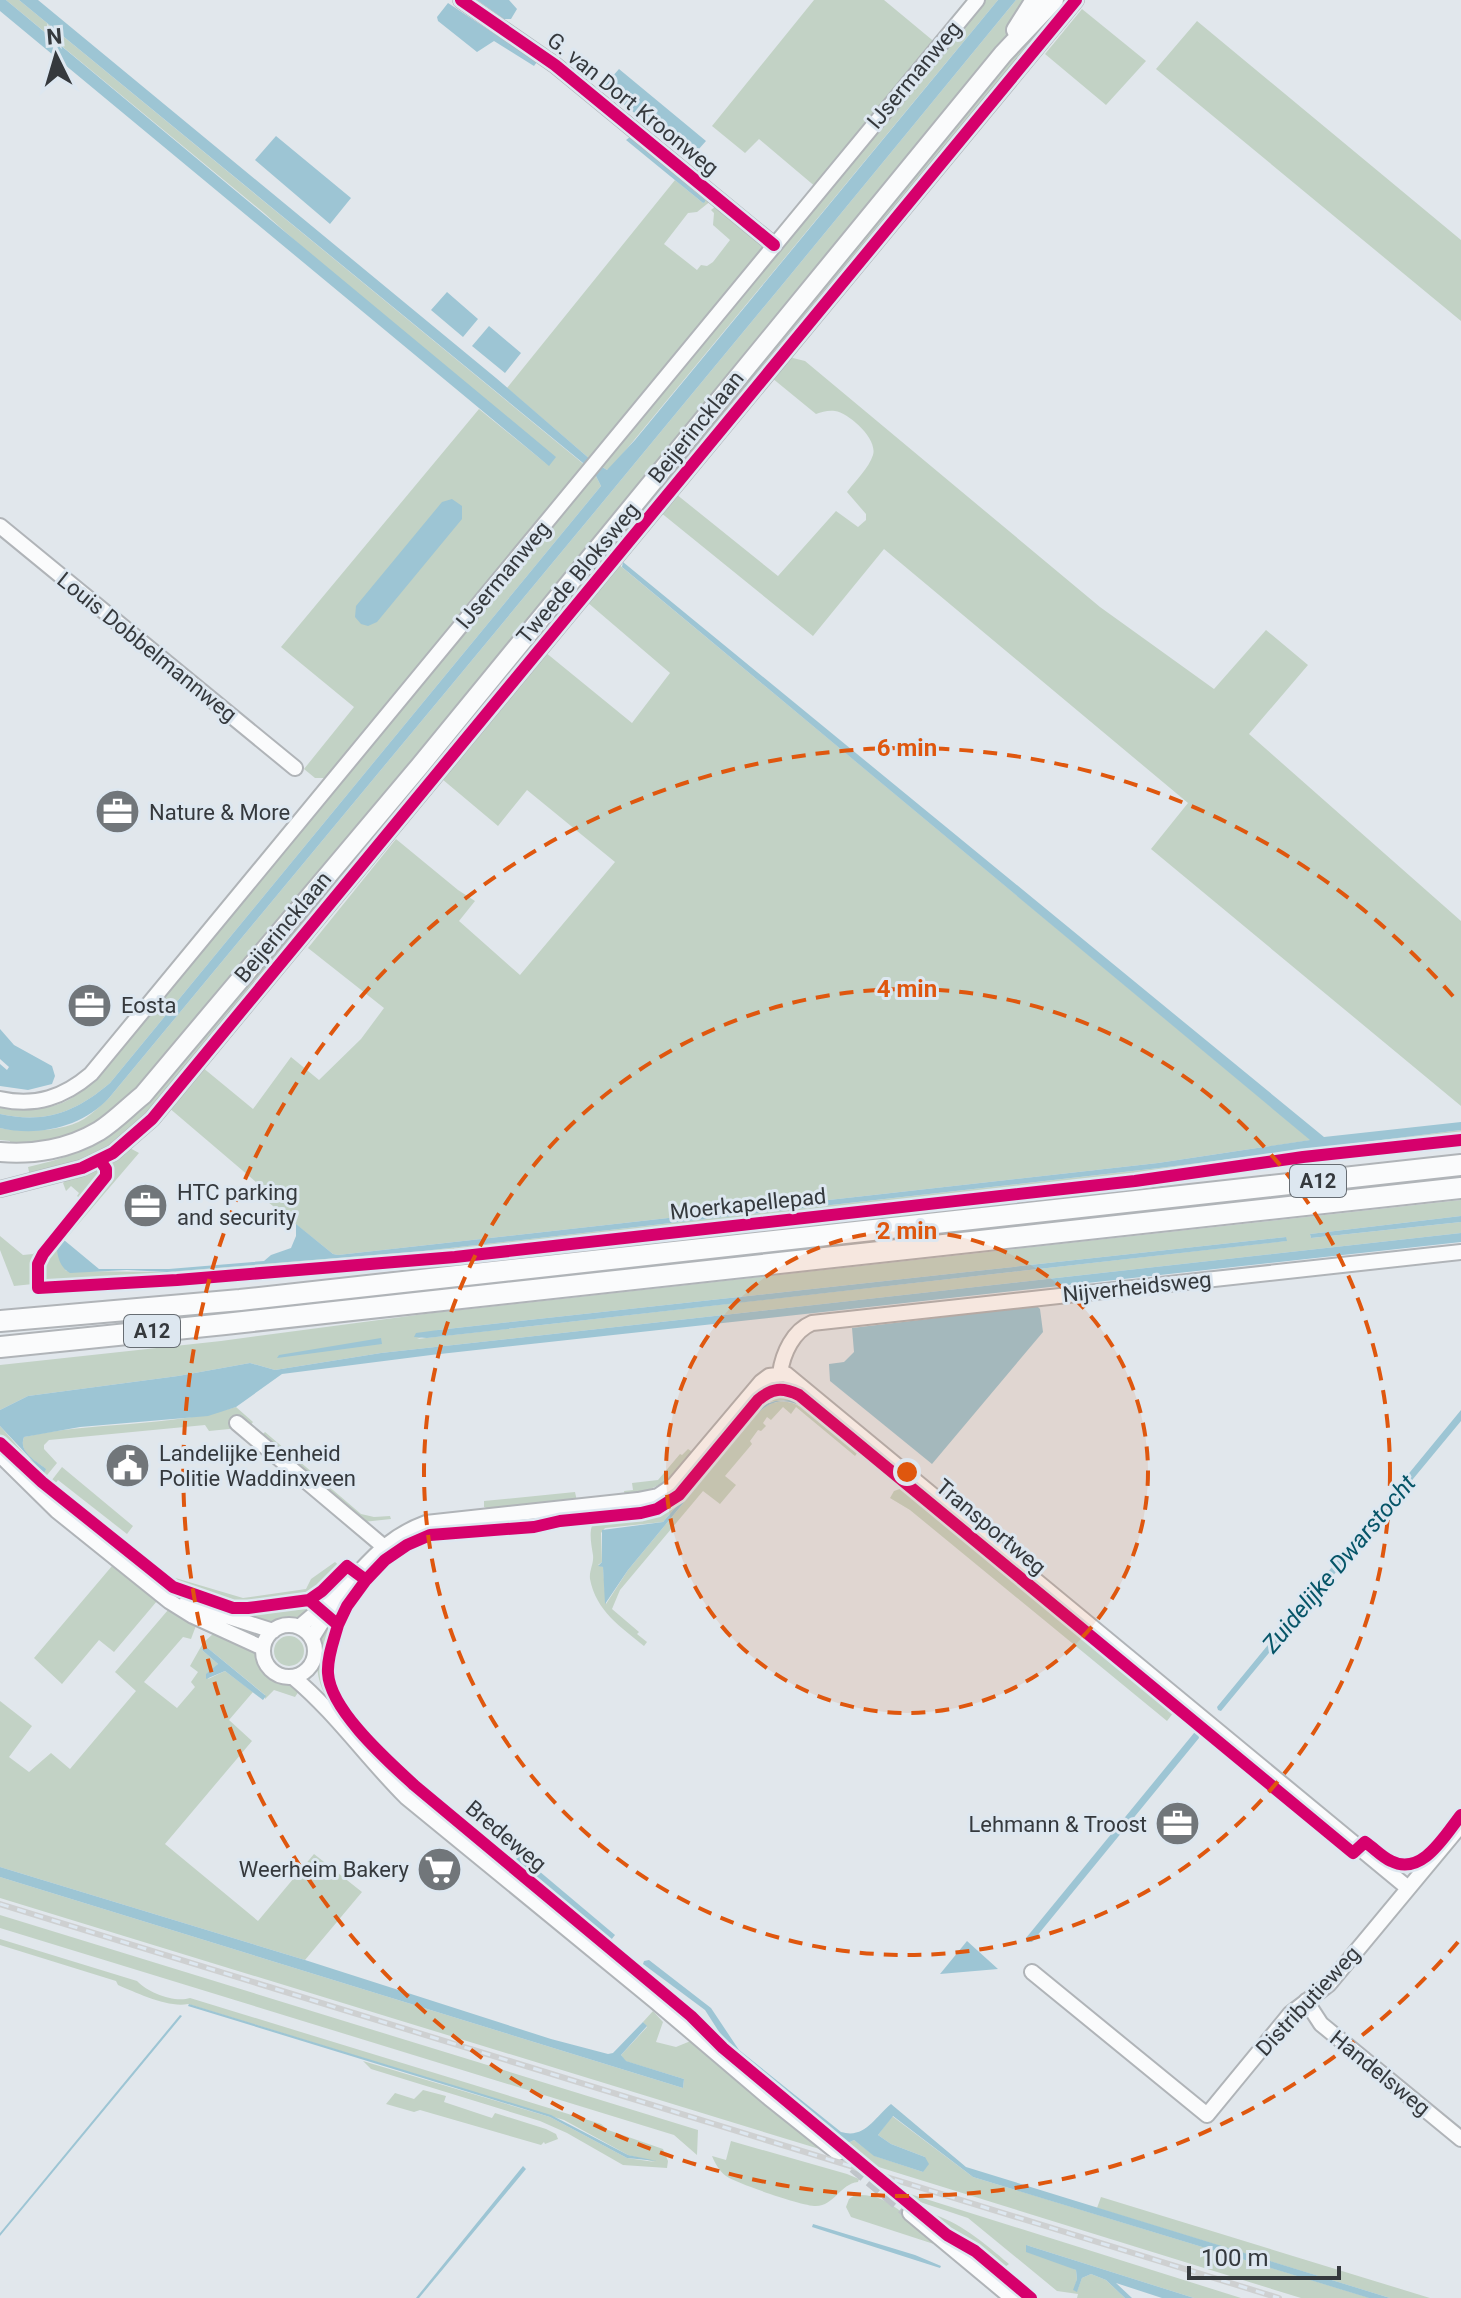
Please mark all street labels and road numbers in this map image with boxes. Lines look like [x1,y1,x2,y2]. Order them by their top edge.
street label: IJsermanweg [862,16,966,134]
street label: G. van Dort Kroonweg [542,27,724,181]
street label: Beijerincklaan [643,366,749,488]
street label: Tweede Bloksweg [512,497,644,649]
street label: IJsermanweg [451,516,555,634]
street label: Louis Dobbelmannweg [52,567,242,727]
street label: Beijerincklaan [229,867,337,987]
road number: A12 [1290,1165,1346,1197]
street label: Moerkapellepad [669,1183,827,1225]
street label: Nijverheidsweg [1061,1267,1213,1307]
road number: A12 [124,1315,180,1347]
street label: Transportweg [931,1474,1051,1580]
street label: Bredeweg [461,1795,551,1877]
street label: Distributieweg [1251,1941,1365,2061]
street label: Handelsweg [1325,2025,1435,2121]

